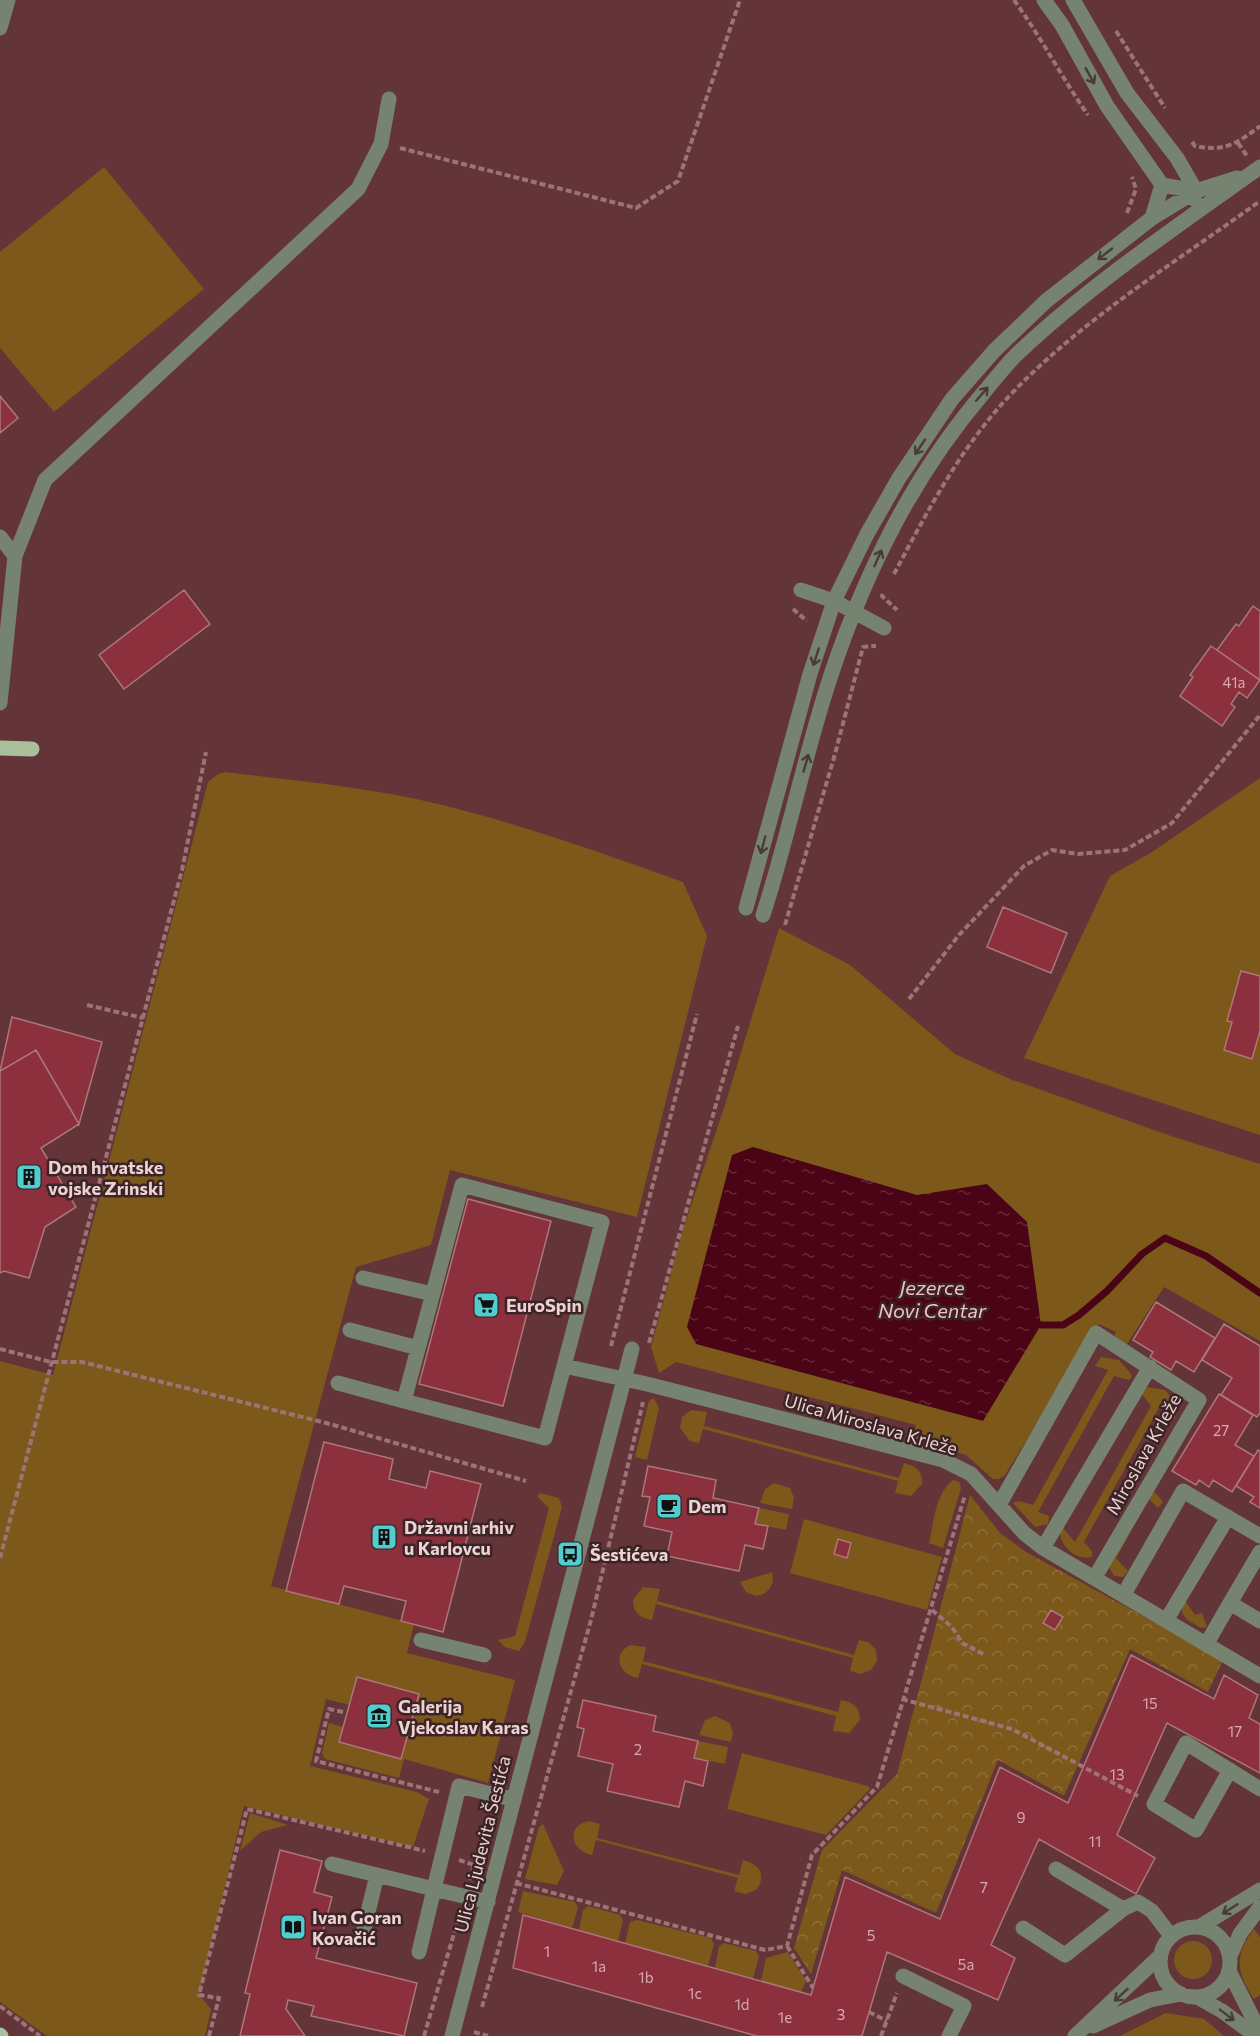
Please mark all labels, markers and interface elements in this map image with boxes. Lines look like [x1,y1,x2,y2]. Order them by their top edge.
one-way arrow [1085,67,1097,84]
one-way arrow [1098,247,1114,260]
one-way arrow [975,387,989,402]
one-way arrow [914,439,926,455]
one-way arrow [873,549,884,567]
one-way arrow [809,647,820,666]
house number: 41a [1223,673,1245,691]
one-way arrow [801,754,813,773]
one-way arrow [757,835,769,854]
place label: Dom hrvatske vojske Zrinski [48,1156,163,1199]
building icon: Dom hrvatske vojske Zrinski [14,1162,44,1192]
water label: Jezerce Novi Centar [878,1275,987,1322]
supermarket icon: EuroSpin [471,1290,501,1320]
place label: EuroSpin [506,1294,582,1316]
street label: Ulica Miroslava Krleže [782,1389,960,1459]
street label: Miroslava Krleže [1101,1390,1185,1518]
house number: 27 [1213,1421,1229,1439]
cafe icon: Dem [654,1491,684,1521]
place label: Dem [688,1495,726,1517]
place label: Državni arhiv u Karlovcu [404,1516,514,1559]
building icon: Državni arhiv u Karlovcu [369,1522,399,1552]
bus stop icon: Šestićeva [555,1539,585,1569]
place label: Šestićeva [590,1543,668,1565]
house number: 15 [1142,1694,1158,1712]
place label: Galerija Vjekoslav Karas [398,1695,529,1738]
museum icon: Galerija Vjekoslav Karas [364,1701,394,1731]
house number: 17 [1228,1722,1242,1740]
house number: 2 [634,1740,642,1758]
street label: Ulica Ljudevita Šestića [449,1753,515,1935]
house number: 13 [1110,1765,1124,1783]
house number: 9 [1016,1808,1026,1826]
house number: 11 [1089,1832,1101,1850]
house number: 7 [980,1878,988,1896]
one-way arrow [1222,1904,1239,1916]
place label: Ivan Goran Kovačić [312,1906,402,1949]
library icon: Ivan Goran Kovačić [278,1912,308,1942]
house number: 5 [867,1926,875,1944]
house number: 1 [544,1942,550,1960]
house number: 5a [958,1955,974,1973]
house number: 1a [592,1957,606,1975]
house number: 1b [638,1968,654,1986]
house number: 1c [688,1984,702,2002]
one-way arrow [1113,1988,1128,2002]
house number: 1d [734,1995,750,2013]
house number: 3 [837,2005,845,2023]
house number: 1e [778,2008,792,2026]
one-way arrow [1219,2009,1235,2021]

